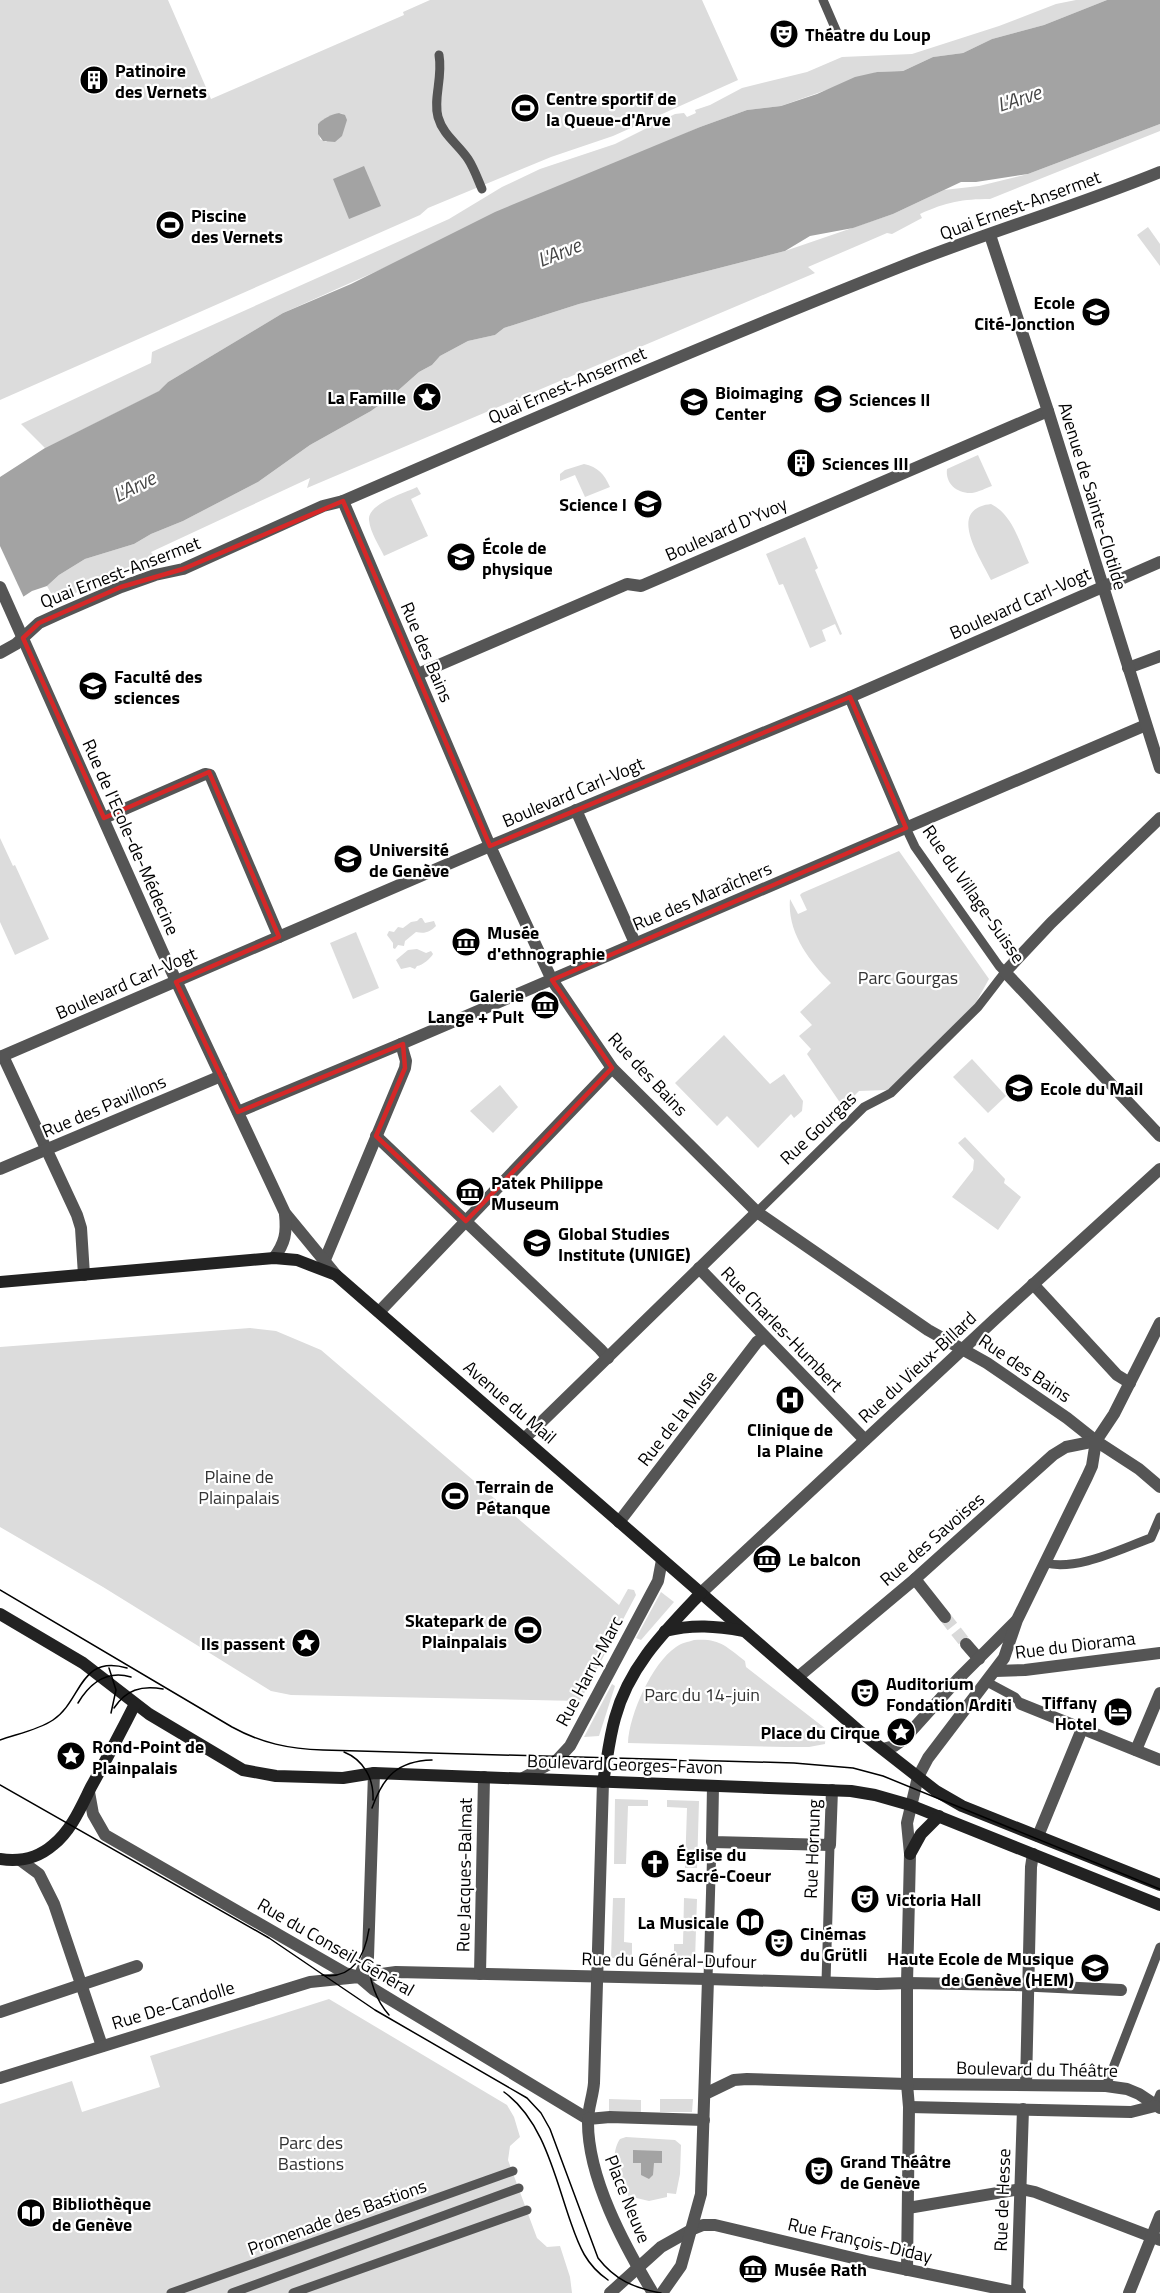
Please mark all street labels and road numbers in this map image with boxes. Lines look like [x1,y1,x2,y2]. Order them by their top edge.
street label: Quai Ernest-Ansermet [936,163,1105,247]
street label: Quai Ernest-Ansermet [484,339,651,431]
street label: Avenue de Sainte-Clotilde [1052,399,1134,593]
street label: Boulevard D'Yvoy [661,490,792,568]
street label: Quai Ernest-Ansermet [36,529,205,615]
street label: Boulevard Carl-Vogt [945,560,1095,646]
street label: Rue des Bains [394,598,460,706]
street label: Rue de l'Ecole-de-Médecine [76,735,186,939]
street label: Boulevard Carl-Vogt [498,750,649,834]
street label: Rue du Village-Suisse [916,819,1032,969]
street label: Rue des Maraîchers [628,854,776,938]
street label: Boulevard Carl-Vogt [51,940,201,1026]
street label: Rue des Bains [602,1026,694,1122]
street label: Rue des Pavillons [38,1068,170,1144]
street label: Rue Gourgas [773,1085,863,1171]
street label: Rue Charles-Humbert [715,1260,850,1398]
street label: Rue du Vieux-Billard [852,1305,982,1429]
street label: Rue des Bains [973,1327,1077,1409]
street label: Avenue du Mail [458,1354,562,1450]
street label: Rue de la Muse [631,1364,723,1472]
street label: Rue des Savoises [874,1486,990,1592]
street label: Rue Harry-Marc [549,1611,630,1731]
street label: Rue du Diorama [1013,1624,1137,1666]
street label: Boulevard Georges-Favon [527,1747,723,1781]
street label: Rue Jacques-Balmat [449,1797,479,1952]
street label: Rue Hornung [797,1799,827,1899]
street label: Rue du Conseil-Général [252,1891,420,2003]
street label: Rue du Général-Dufour [581,1945,757,1975]
street label: Rue De-Candolle [108,1974,238,2036]
street label: Boulevard du Théâtre [956,2054,1118,2084]
street label: Rue de Hesse [987,2148,1017,2252]
street label: Place Neuve [598,2151,658,2247]
street label: Promenade des Bastions [244,2172,430,2262]
street label: Rue François-Diday [785,2210,935,2270]

